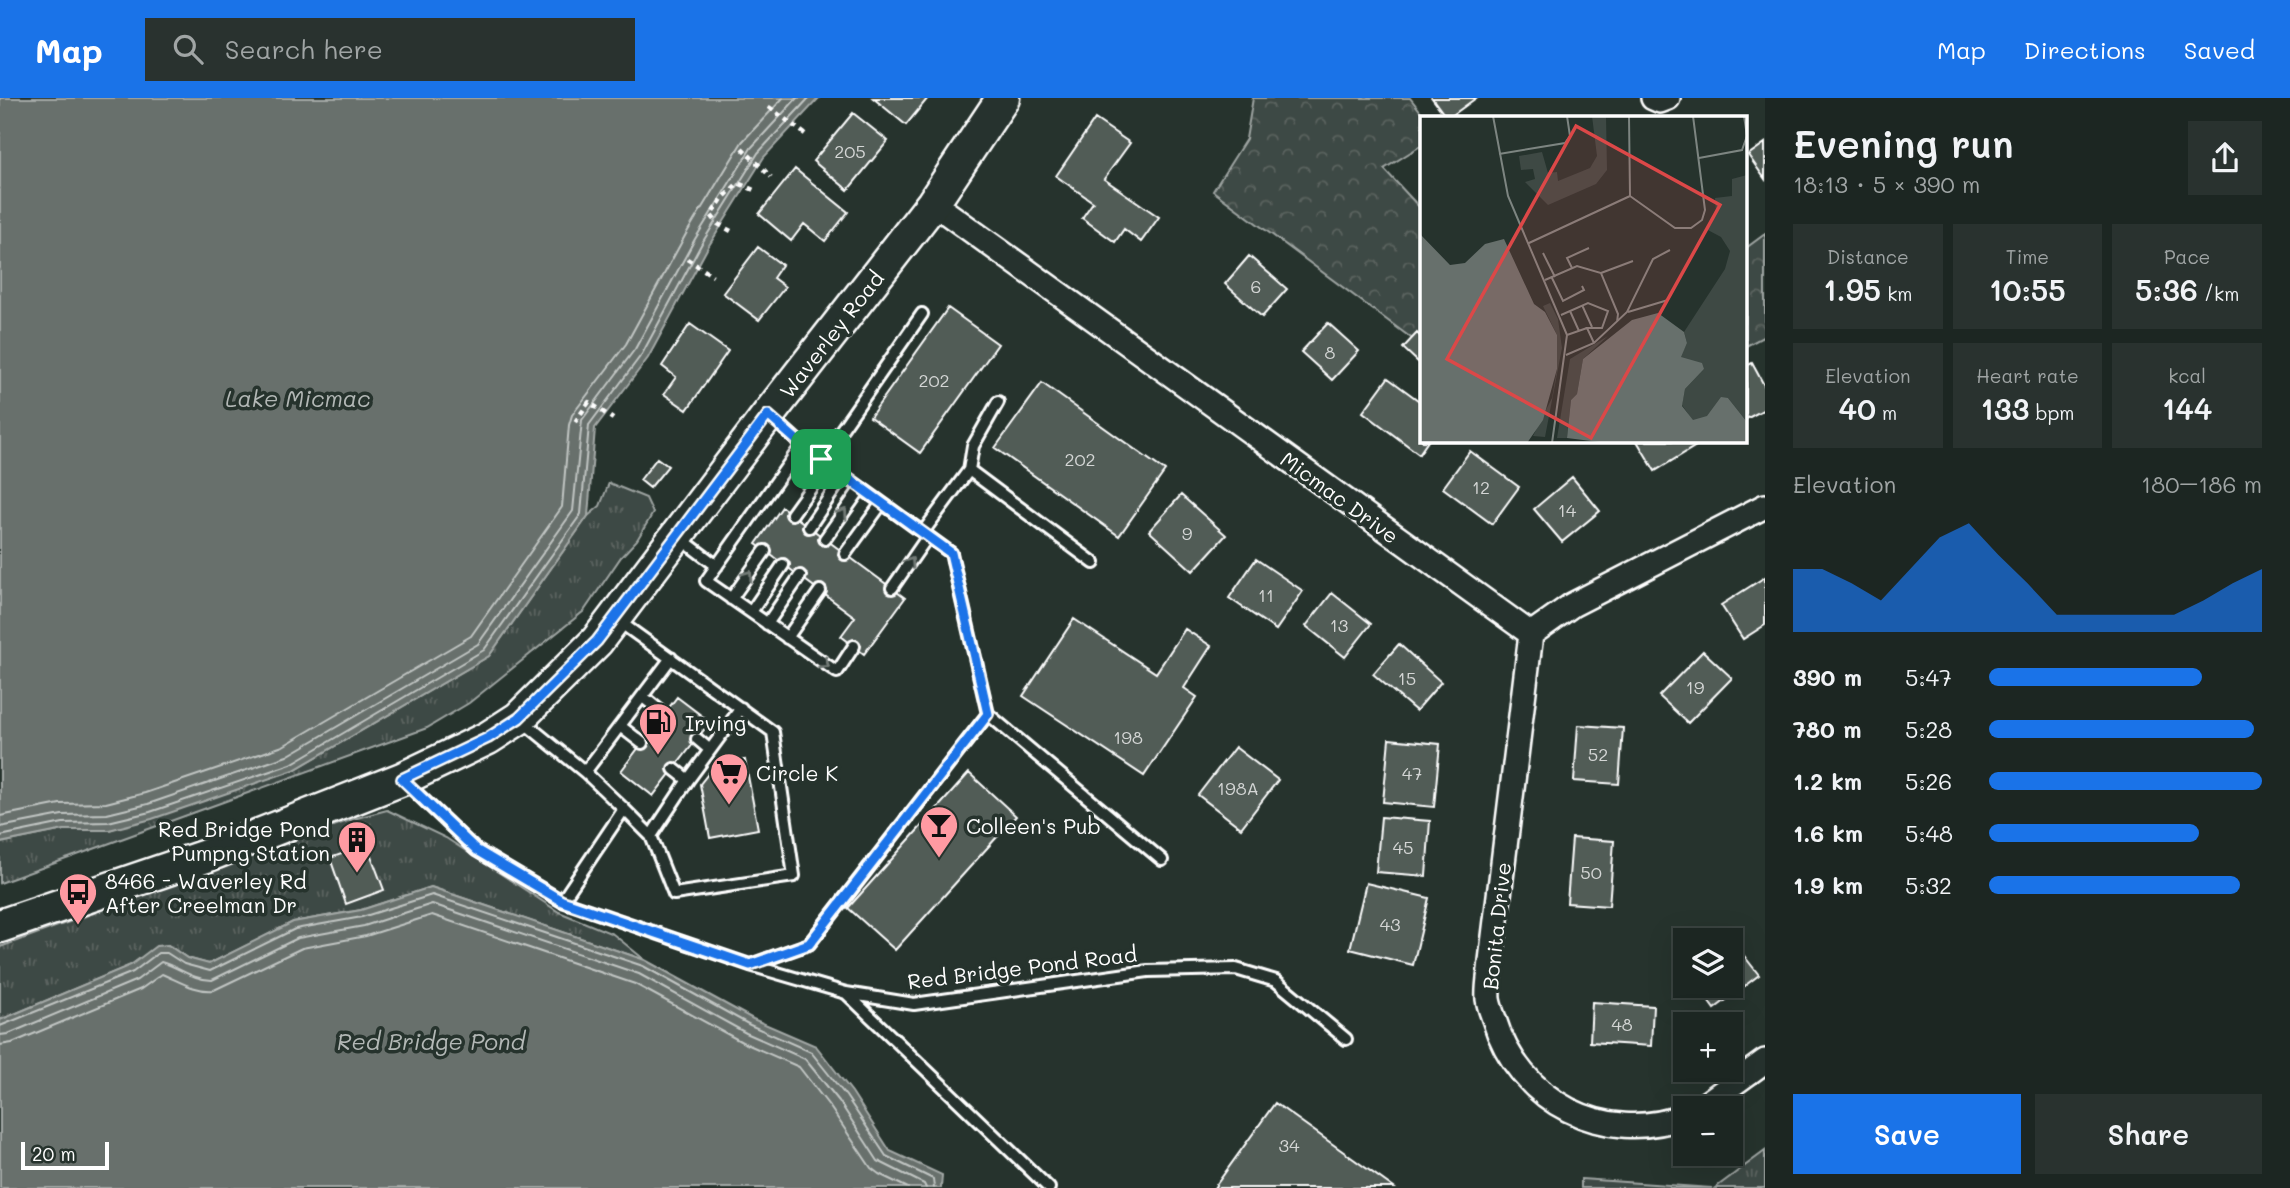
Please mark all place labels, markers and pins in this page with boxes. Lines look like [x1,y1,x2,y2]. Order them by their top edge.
pin [791,429,851,489]
fuel station icon: Irving [637,701,679,756]
place label: Irving [685,709,746,736]
supermarket icon: Circle K [708,751,750,806]
place label: Circle K [756,759,838,786]
bar icon: Colleen's Pub [918,804,960,859]
place label: Colleen's Pub [966,812,1101,839]
place label: Red Bridge Pond Pumpng Station [158,815,330,866]
building icon: Red Bridge Pond Pumpng Station [336,819,378,874]
place label: 8466 - Waverley Rd After Creelman Dr [105,867,307,918]
bus stop icon: 8466 - Waverley Rd After Creelman Dr [57,871,99,926]

